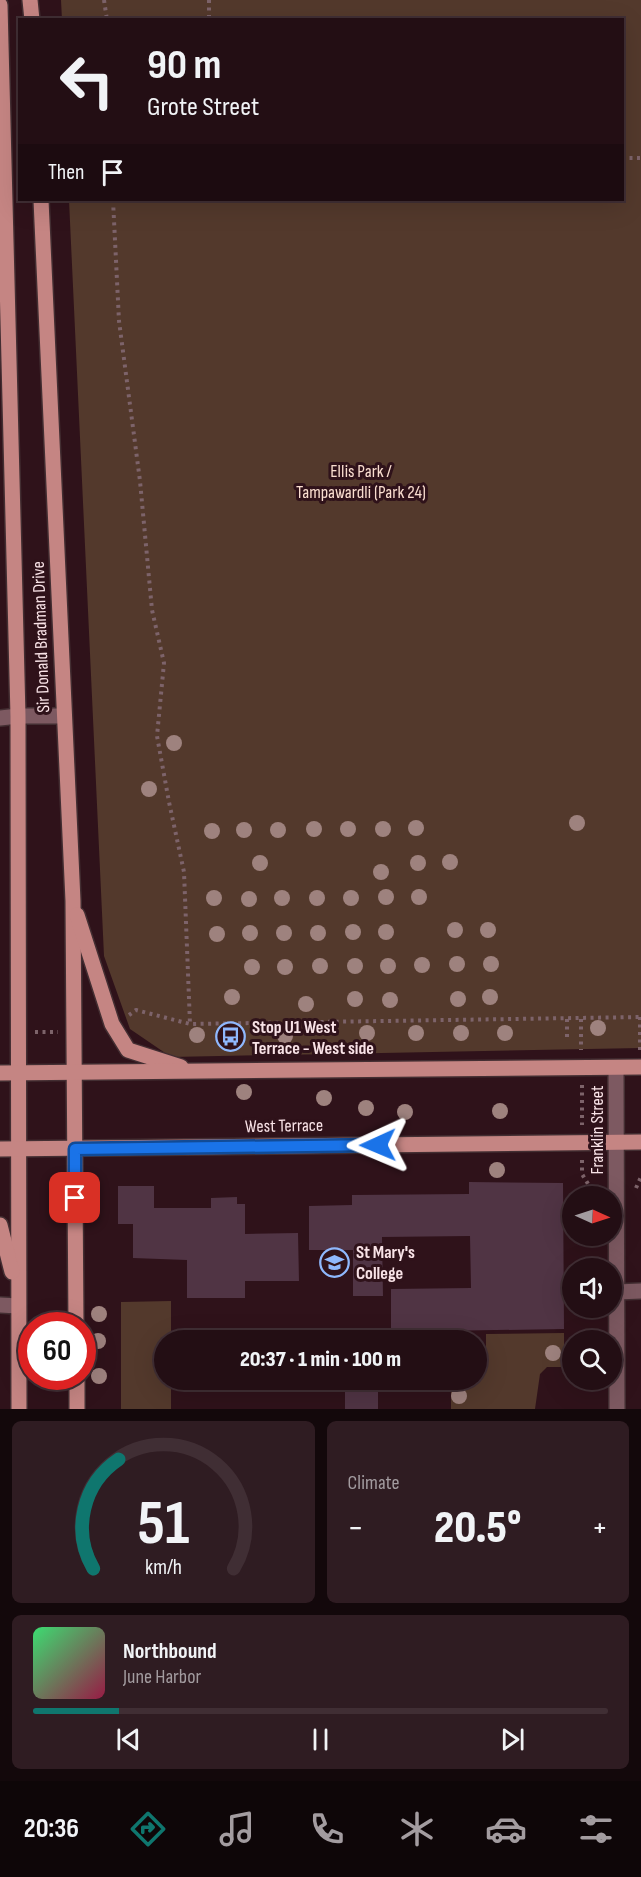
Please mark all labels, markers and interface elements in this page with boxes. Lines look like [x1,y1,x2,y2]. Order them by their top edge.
text: 90 m [147,40,221,91]
icon: left [48,42,126,120]
text: Grote Street [147,91,259,123]
icon: arrive [96,156,129,189]
text: Then [48,159,84,186]
park label: Ellis Park / Tampawardli (Park 24) [296,461,426,503]
street label: Sir Donald Bradman Drive [28,561,54,713]
place label: Stop U1 West Terrace - West side [252,1017,374,1059]
bus stop icon: Stop U1 West Terrace - West side [215,1021,247,1053]
street label: Franklin Street [587,1085,608,1174]
position arrow [346,1113,410,1177]
street label: West Terrace [245,1115,323,1137]
pin [49,1172,100,1223]
icon: arrive [58,1181,91,1214]
north arrow [562,1186,622,1246]
map controls [562,1186,622,1390]
place label: St Mary's College [356,1242,415,1284]
school or university icon: St Mary's College [319,1246,351,1278]
button: sound [562,1258,622,1318]
speed limit sign: 60 [18,1312,96,1390]
button: search [562,1330,622,1390]
text: 20:37 · 1 min · 100 m [240,1346,401,1373]
text: Climate [348,1471,400,1495]
text: 51 [137,1487,189,1562]
text: 20.5° [434,1501,521,1556]
text: − [348,1508,364,1548]
text: + [592,1508,608,1548]
text: km/h [145,1555,182,1580]
text: Northbound [123,1638,217,1665]
text: June Harbor [123,1665,201,1689]
icon: previous [112,1723,145,1756]
icon: pause [304,1723,337,1756]
icon: next [496,1723,529,1756]
icon: directions [127,1808,169,1850]
icon: music [216,1808,258,1850]
icon: phone [306,1808,348,1850]
icon: climate [396,1808,438,1850]
icon: car [485,1808,527,1850]
icon: filters [575,1808,617,1850]
text: 20:36 [24,1813,79,1845]

